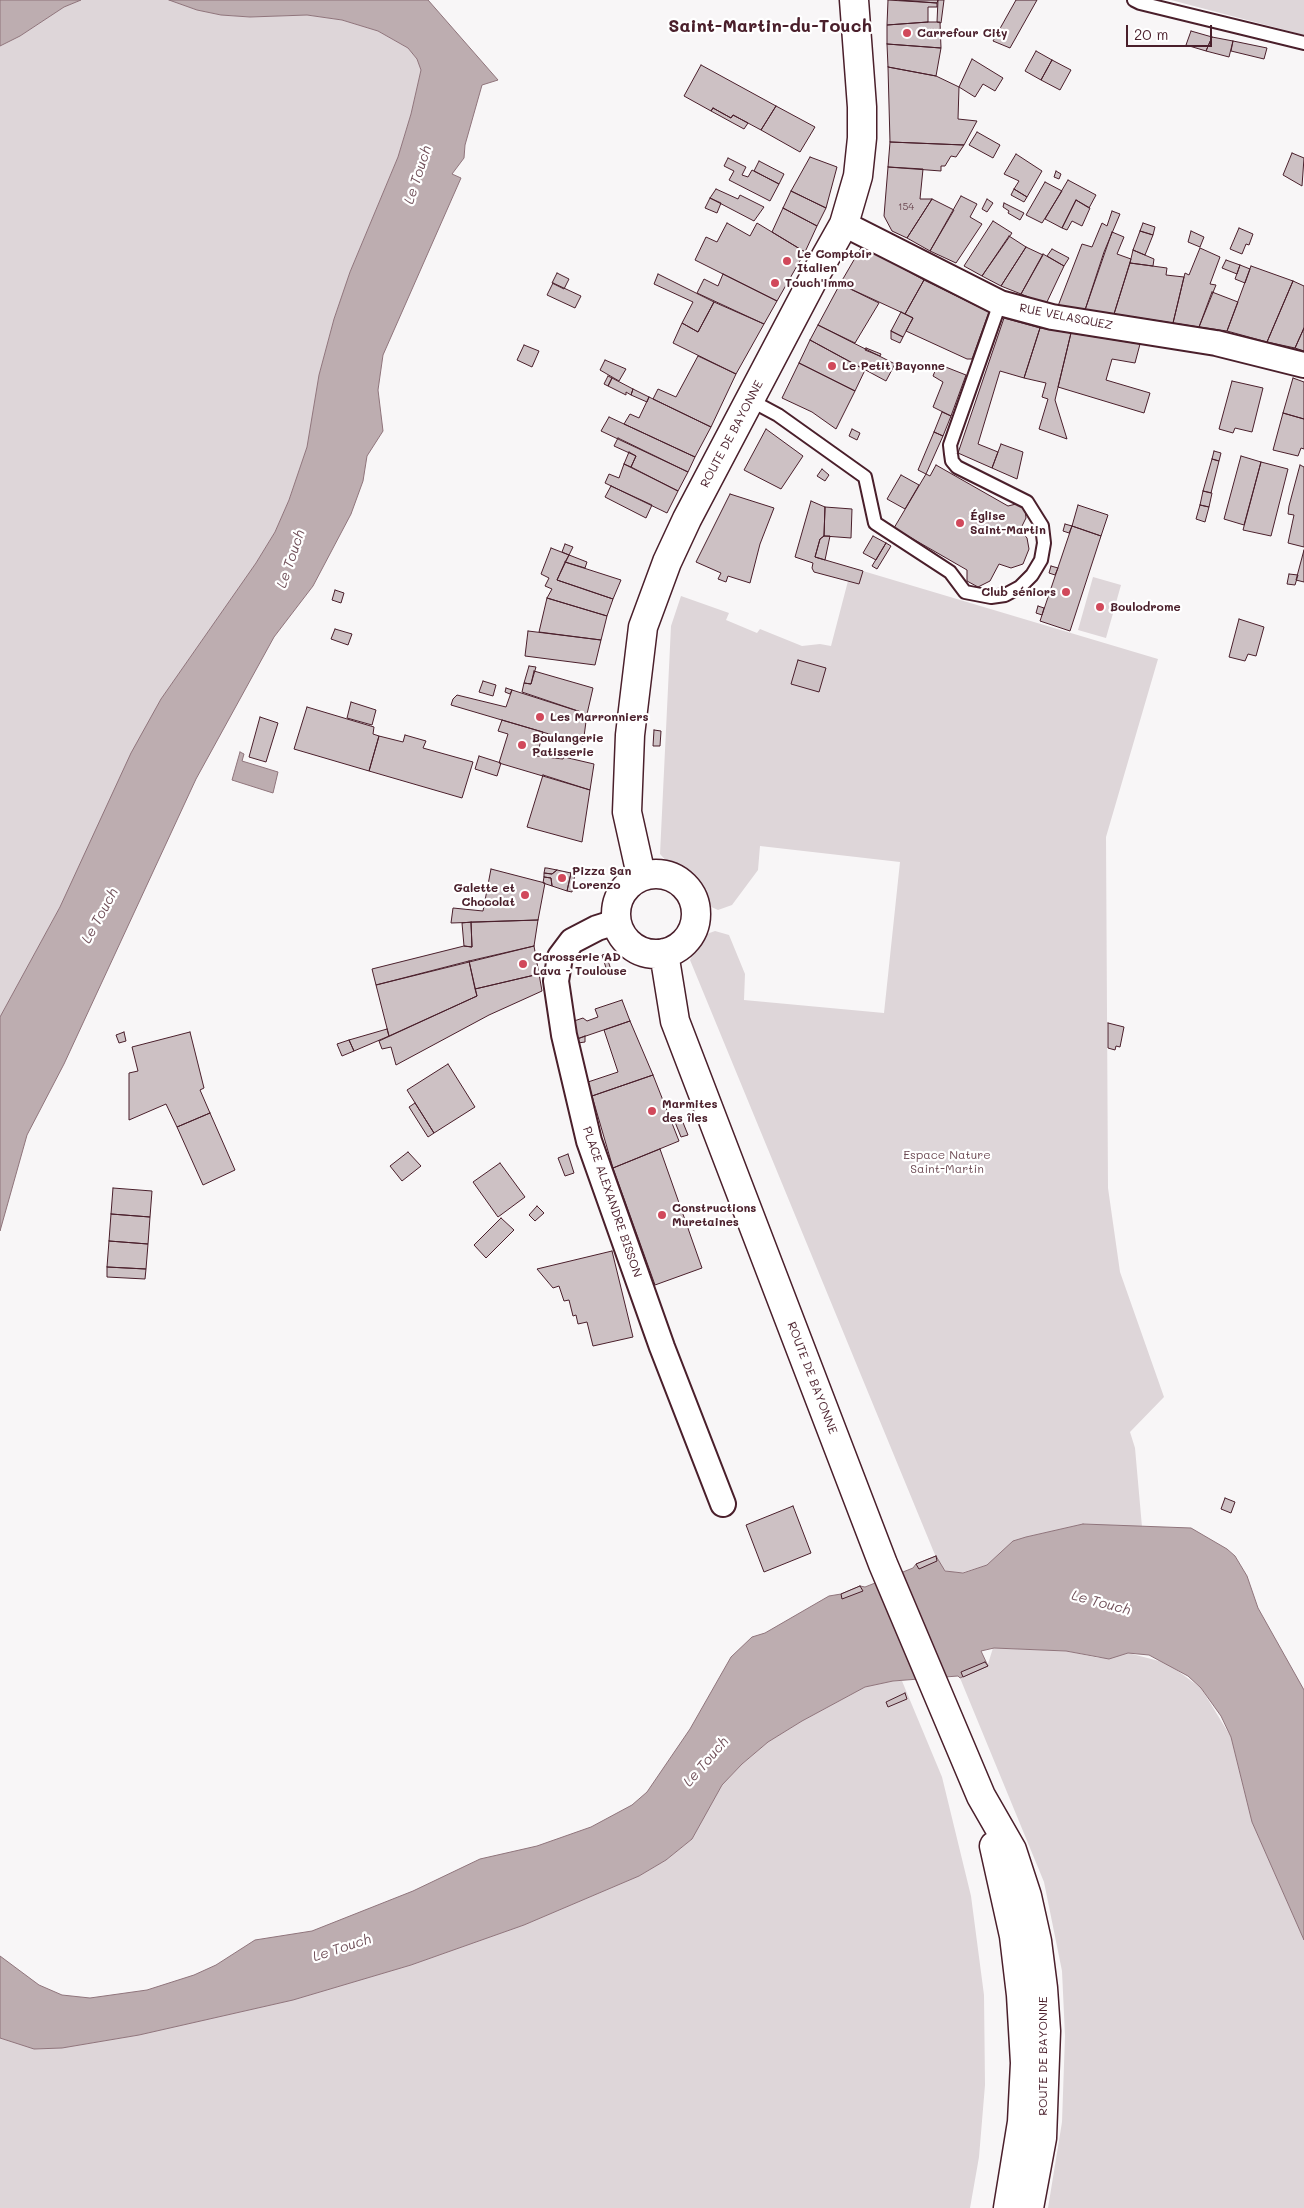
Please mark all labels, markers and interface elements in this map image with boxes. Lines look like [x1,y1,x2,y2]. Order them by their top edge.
district label: Saint-Martin-du-Touch [668,15,872,37]
scale bar [1129,15,1215,47]
text: 20 m [1134,24,1168,44]
place label: Carrefour City [917,26,1008,40]
marker: Carrefour City [901,27,913,39]
water label: Le Touch [401,144,435,206]
house number: 154 [898,201,914,213]
place label: Le Comptoir Italien [797,247,872,275]
marker: Le Comptoir Italien [781,255,793,267]
place label: Touch'immo [785,276,854,290]
marker: Touch'immo [769,277,781,289]
street label: RUE VELASQUEZ [1018,301,1114,333]
place label: Le Petit Bayonne [842,359,945,373]
marker: Le Petit Bayonne [826,360,838,372]
street label: ROUTE DE BAYONNE [698,378,766,490]
place label: Église Saint-Martin [970,509,1046,537]
marker: Église Saint-Martin [954,517,966,529]
water label: Le Touch [273,528,309,590]
place label: Club séniors [981,585,1056,599]
marker: Club séniors [1060,586,1072,598]
place label: Boulodrome [1110,600,1181,614]
marker: Boulodrome [1094,601,1106,613]
place label: Les Marronniers [550,710,649,724]
marker: Les Marronniers [534,711,546,723]
place label: Boulangerie Patisserie [532,731,604,759]
marker: Boulangerie Patisserie [516,739,528,751]
place label: Pizza San Lorenzo [572,864,631,892]
marker: Pizza San Lorenzo [556,872,568,884]
place label: Galette et Chocolat [453,881,515,909]
water label: Le Touch [78,886,122,946]
marker: Galette et Chocolat [519,889,531,901]
place label: Carosserie AD Lava - Toulouse [533,950,627,978]
marker: Carosserie AD Lava - Toulouse [517,958,529,970]
place label: Marmites des îles [662,1097,717,1125]
marker: Marmites des îles [646,1105,658,1117]
street label: PLACE ALEXANDRE BISSON [579,1125,645,1279]
park label: Espace Nature Saint-Martin [903,1148,991,1176]
place label: Constructions Muretaines [672,1201,756,1229]
marker: Constructions Muretaines [656,1209,668,1221]
street label: ROUTE DE BAYONNE [784,1320,840,1436]
water label: Le Touch [1070,1587,1132,1619]
water label: Le Touch [680,1734,732,1790]
water label: Le Touch [311,1931,373,1965]
street label: ROUTE DE BAYONNE [1036,1996,1050,2116]

